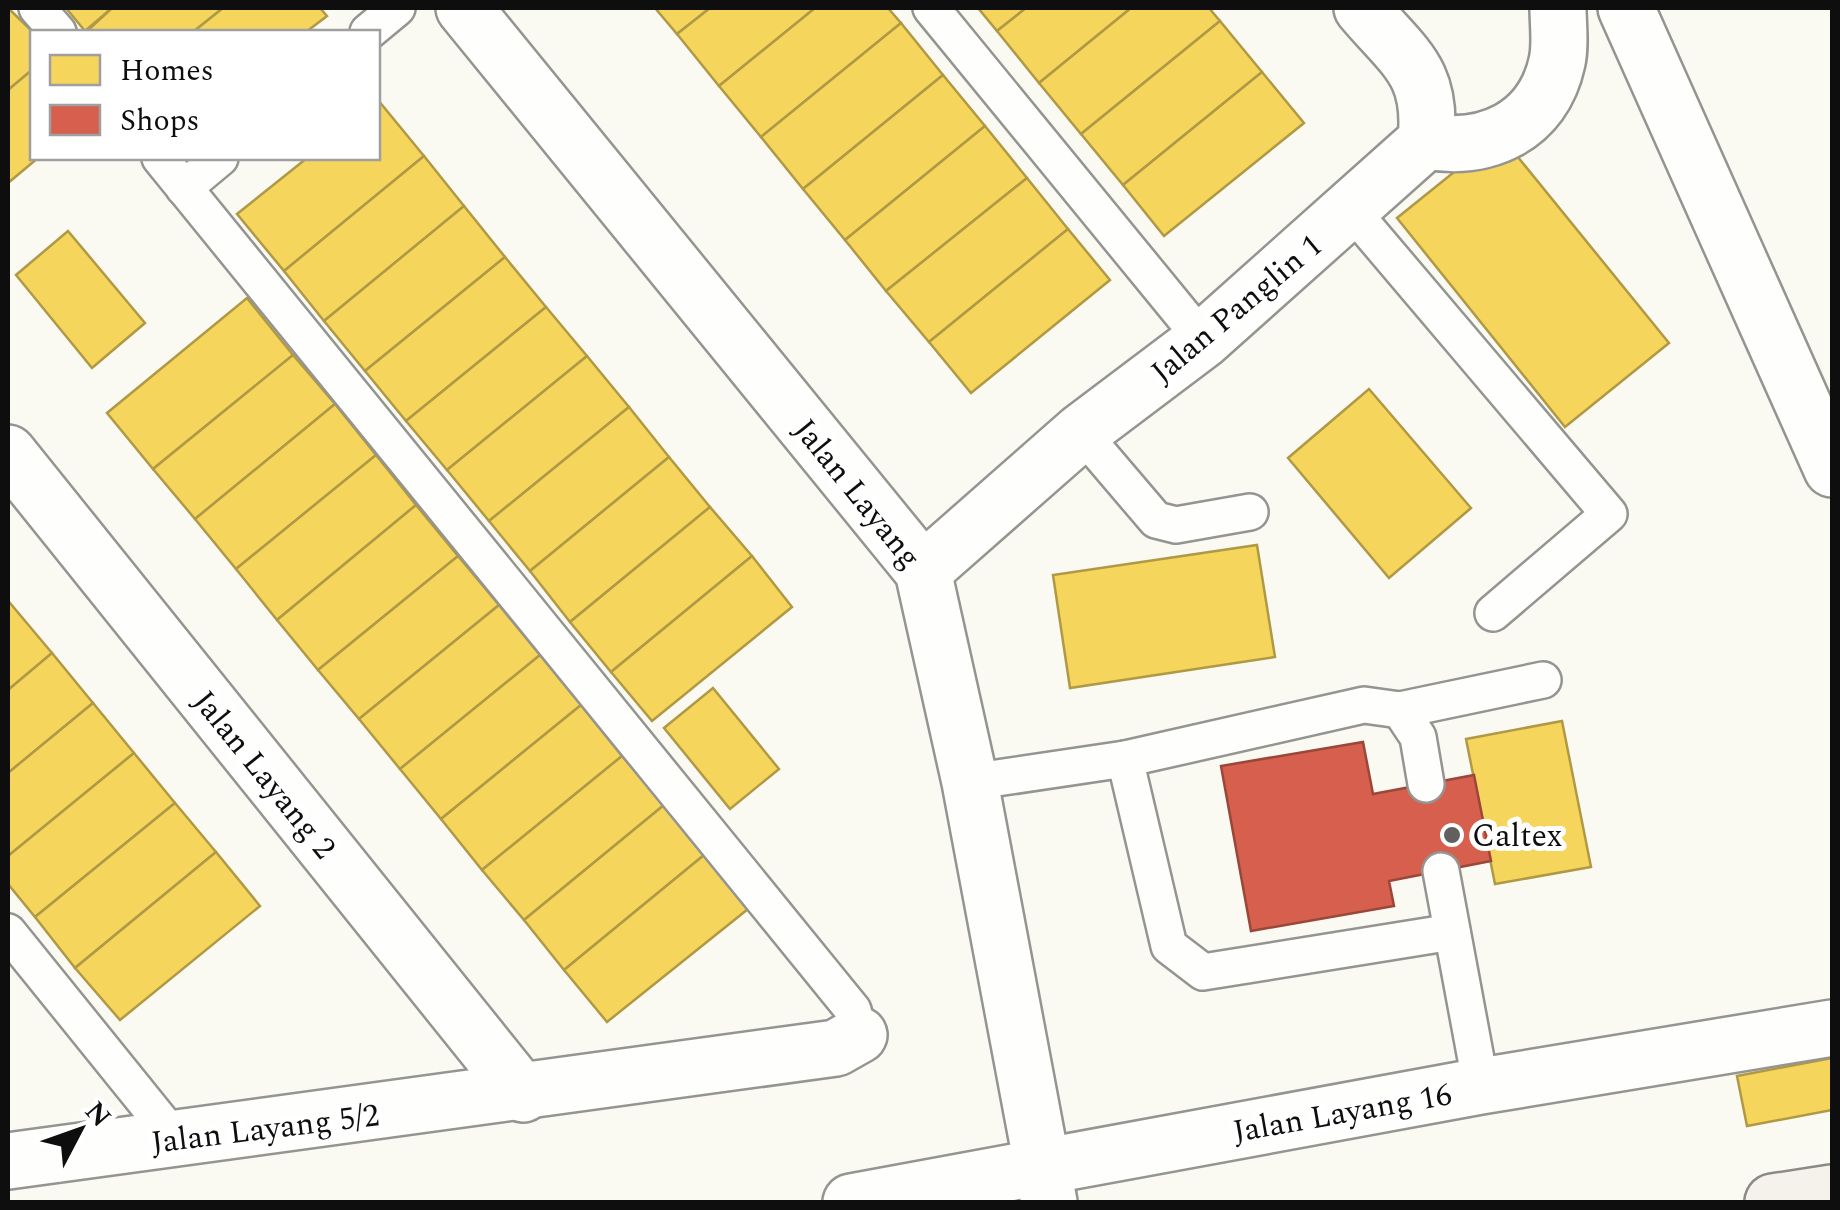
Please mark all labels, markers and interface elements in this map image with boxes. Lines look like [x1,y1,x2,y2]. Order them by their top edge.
legend [30,30,380,160]
text: Homes [120,48,214,94]
text: Shops [120,98,200,144]
street label: Jalan Panglin 1 [1140,222,1334,396]
street label: Jalan Layang [781,408,933,580]
street label: Jalan Layang 2 [180,680,347,870]
place label: Caltex [1472,812,1563,861]
marker: Caltex [1441,824,1463,846]
street label: Jalan Layang 16 [1229,1070,1456,1157]
north arrow [30,1080,130,1180]
street label: Jalan Layang 5/2 [148,1091,382,1168]
text: N [74,1092,121,1137]

